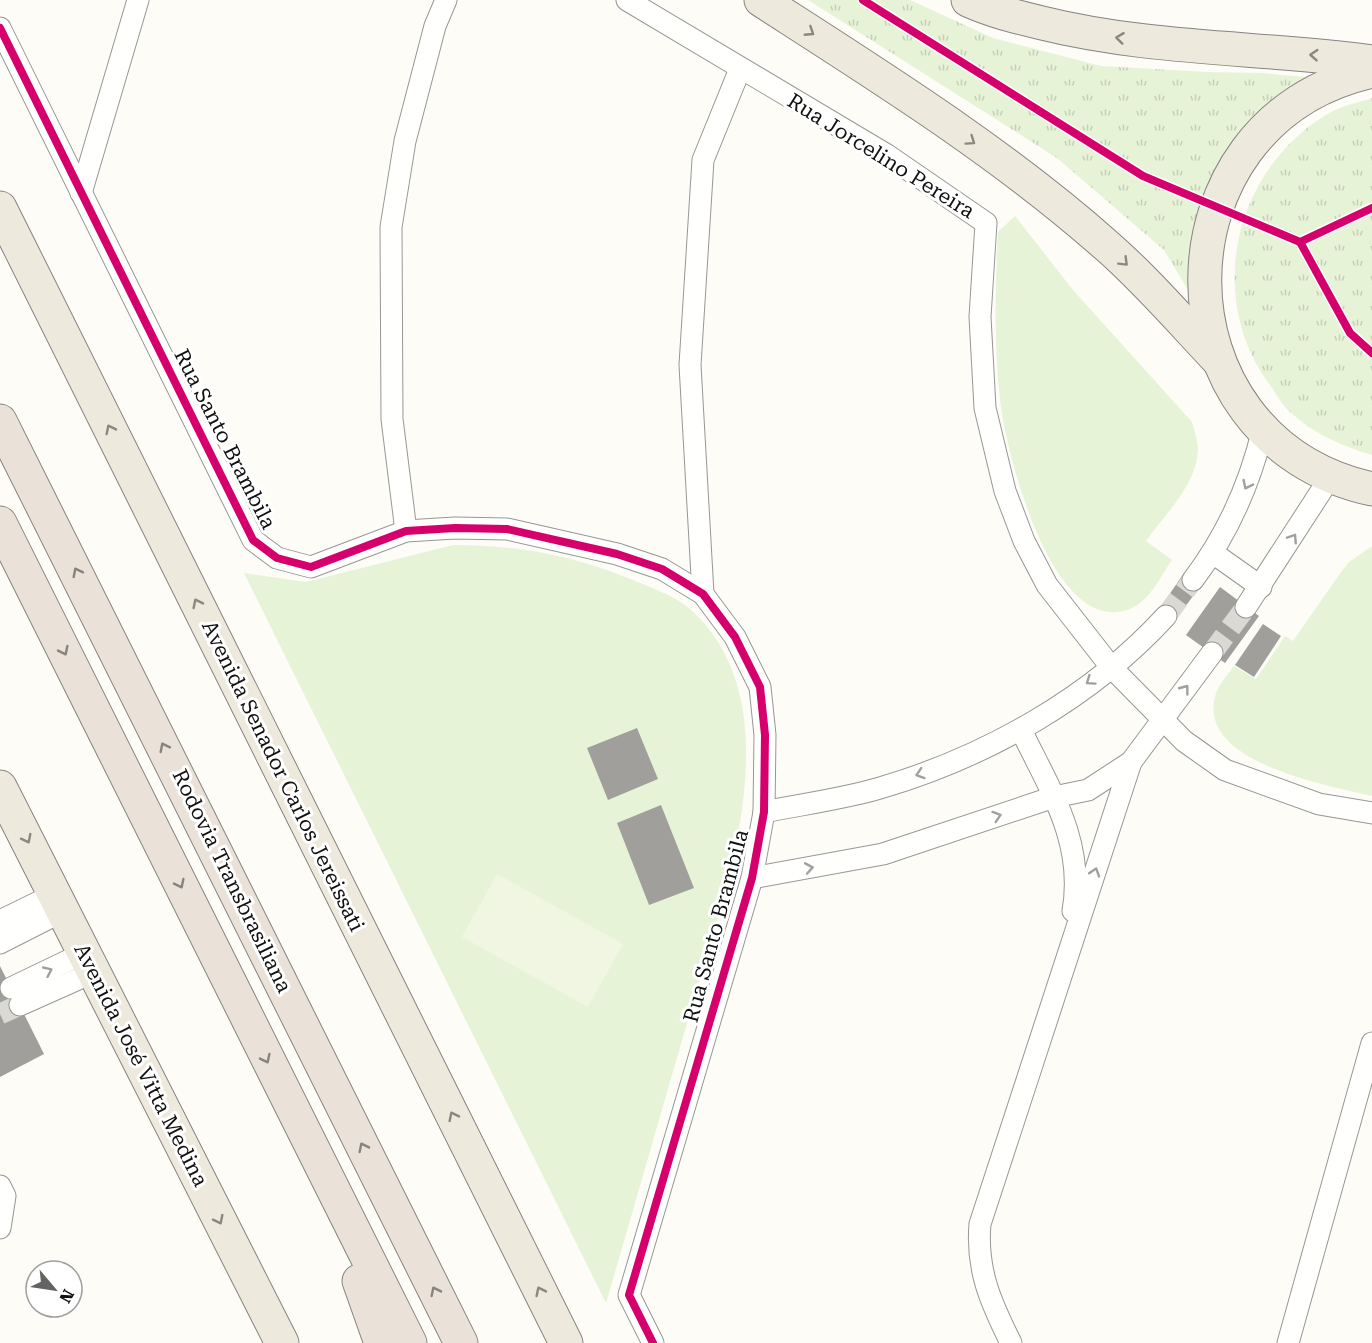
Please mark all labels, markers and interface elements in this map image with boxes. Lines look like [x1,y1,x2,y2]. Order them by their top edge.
one-way arrow [804,24,814,36]
one-way arrow [1115,33,1124,45]
one-way arrow [1309,49,1318,62]
street label: Rua Jorcelino Pereira [783,89,979,224]
one-way arrow [965,134,976,145]
one-way arrow [1116,255,1127,266]
street label: Rua Santo Brambila [169,345,281,534]
one-way arrow [106,424,117,435]
one-way arrow [1242,479,1254,490]
one-way arrow [1285,533,1296,544]
one-way arrow [72,568,84,579]
one-way arrow [193,599,204,610]
street label: Avenida Senador Carlos Jereissati [197,617,369,936]
one-way arrow [56,644,68,655]
one-way arrow [1086,674,1097,685]
one-way arrow [1178,685,1189,696]
one-way arrow [160,742,172,753]
street label: Rodovia Transbrasiliana [167,765,297,997]
one-way arrow [915,767,926,780]
one-way arrow [991,811,1002,823]
street label: Rua Santo Brambila [679,826,753,1025]
one-way arrow [20,833,31,844]
one-way arrow [804,862,814,874]
one-way arrow [1088,867,1101,878]
one-way arrow [172,877,184,888]
street label: Avenida José Vitta Medina [69,940,213,1191]
one-way arrow [41,966,52,978]
one-way arrow [259,1052,270,1063]
one-way arrow [448,1112,460,1123]
one-way arrow [359,1142,371,1153]
one-way arrow [212,1213,224,1224]
north arrow [24,1259,84,1319]
text: N [55,1286,78,1306]
one-way arrow [431,1286,442,1297]
one-way arrow [535,1286,547,1297]

